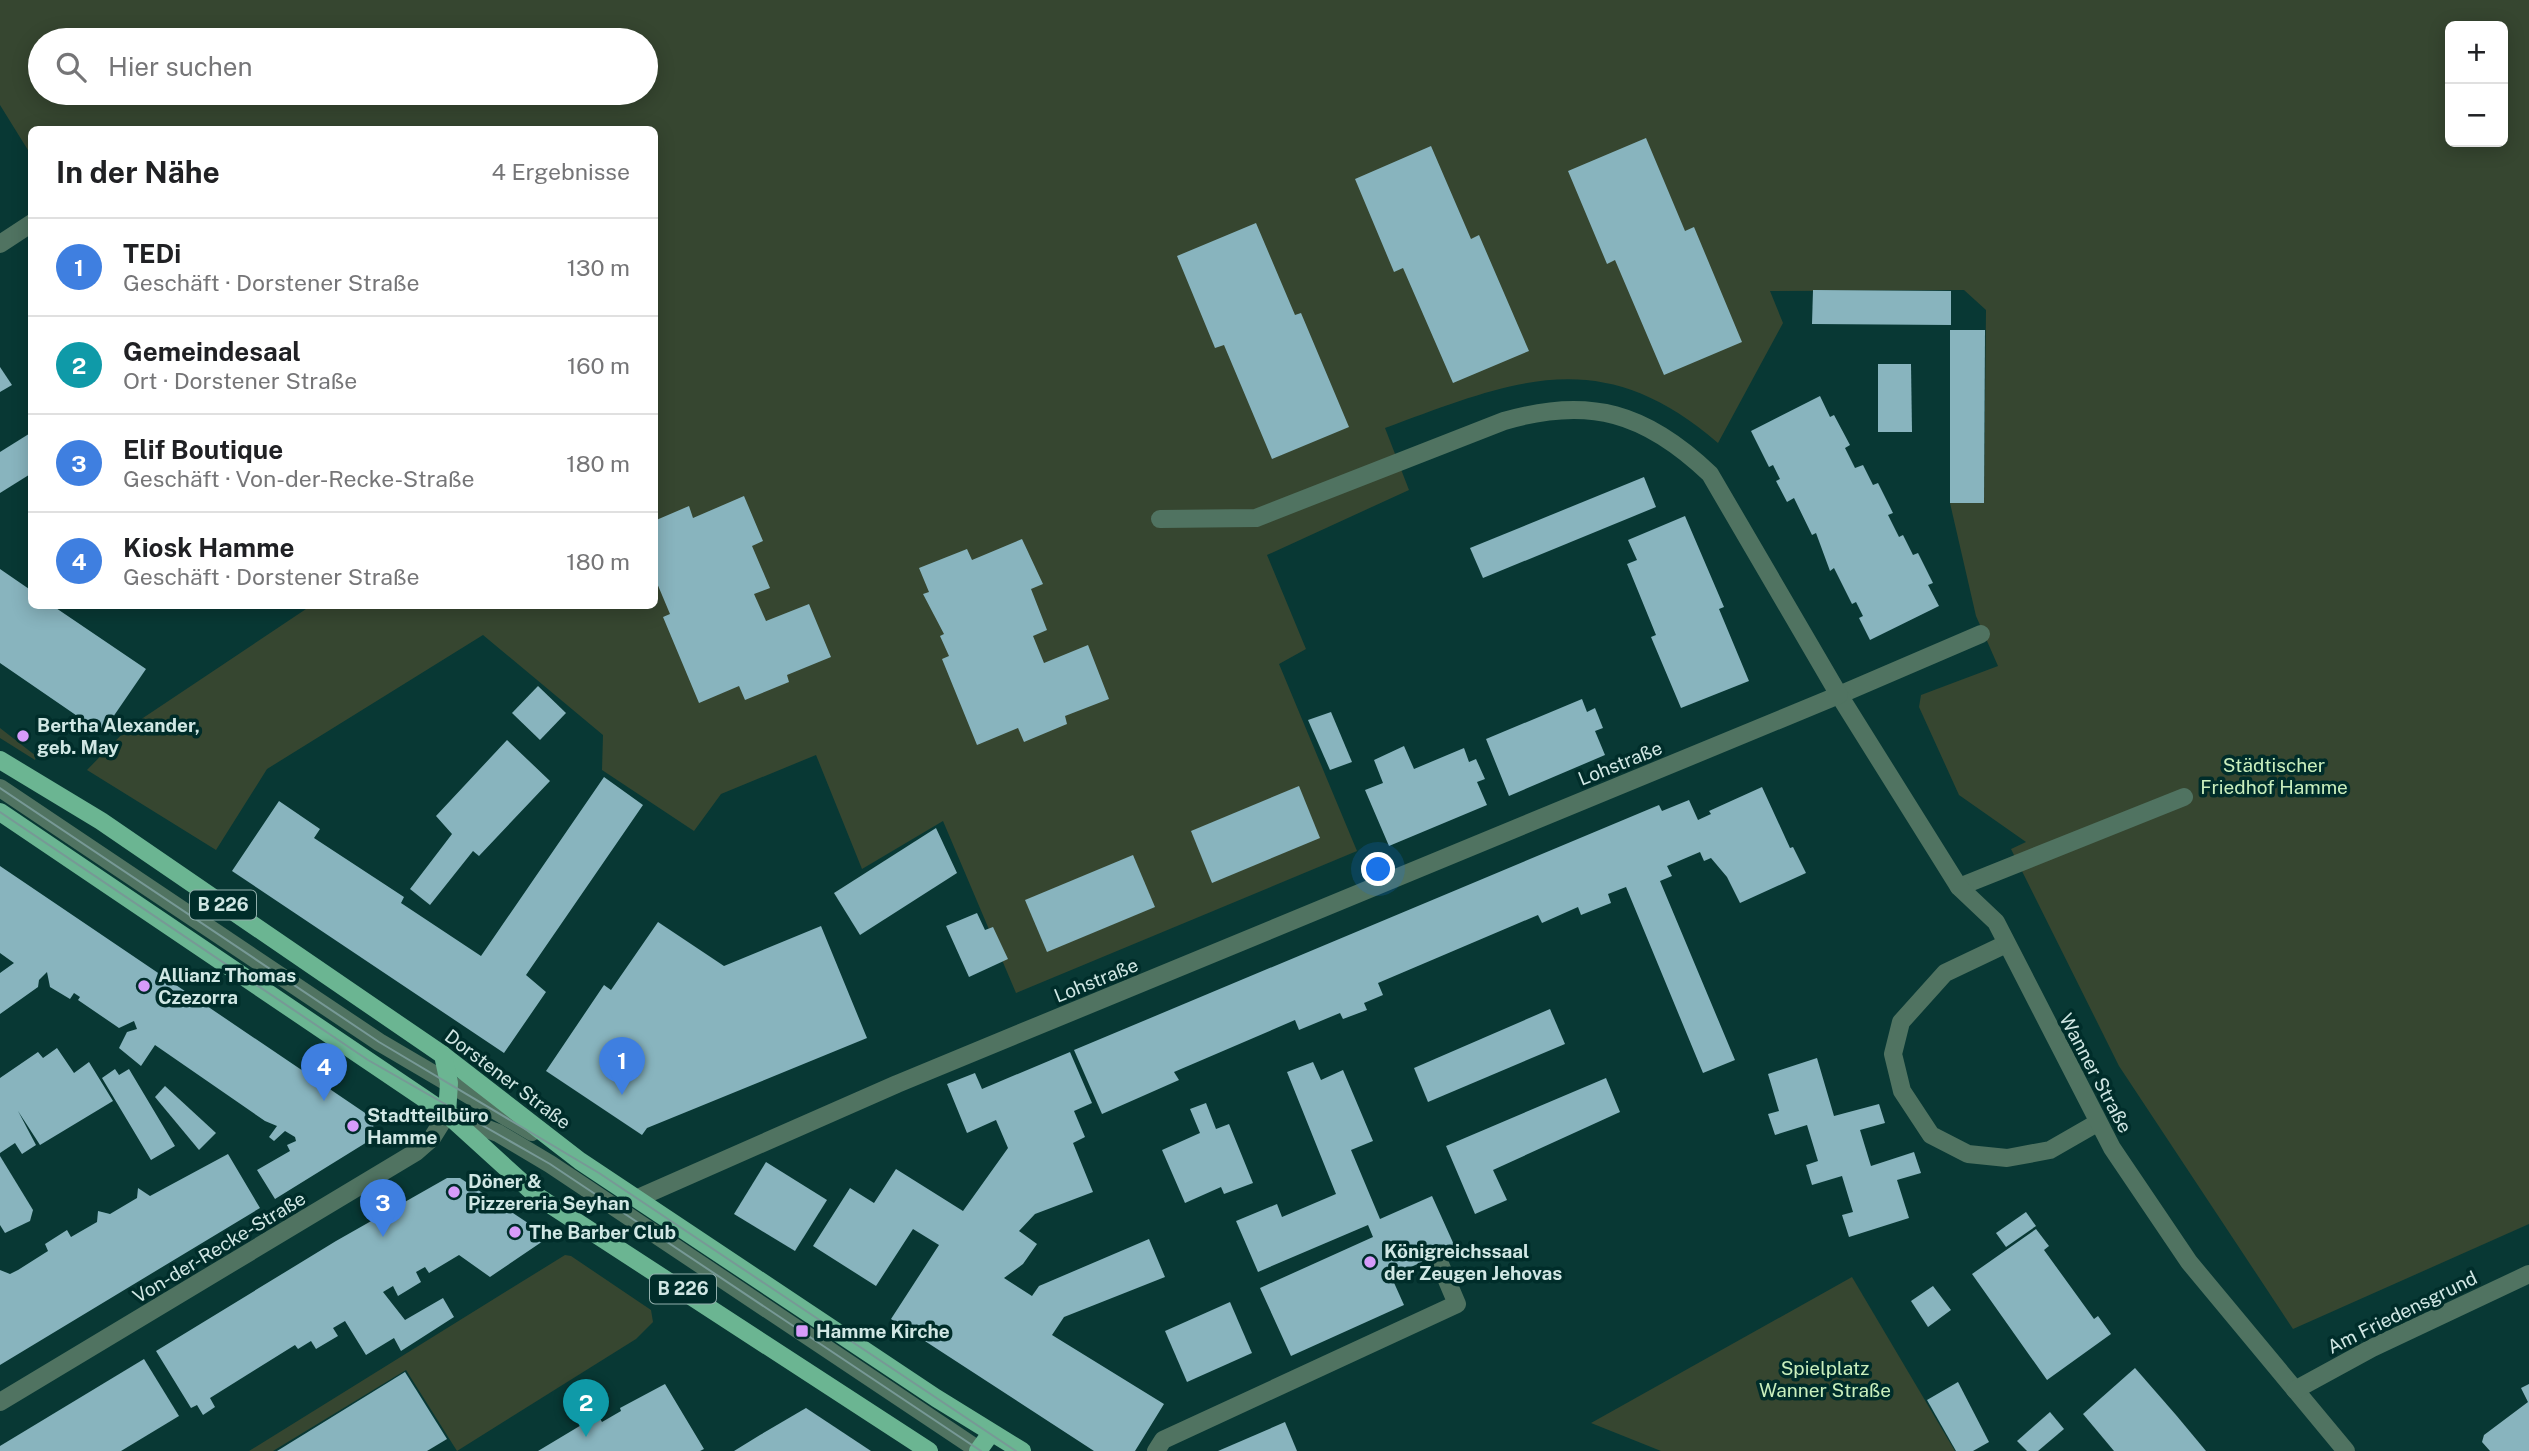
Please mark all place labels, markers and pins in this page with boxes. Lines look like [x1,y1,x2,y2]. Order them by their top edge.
place label: Bertha Alexander, geb. May [37,714,200,758]
marker: Bertha Alexander, geb. May [15,728,31,744]
place label: Allianz Thomas Czezorra [158,964,296,1008]
marker: Allianz Thomas Czezorra [136,978,152,994]
pin: 1 [599,1037,645,1095]
pin: 4 [301,1043,347,1101]
place label: Stadtteilbüro Hamme [367,1104,489,1148]
marker: Stadtteilbüro Hamme [345,1118,361,1134]
place label: Döner & Pizzereria Seyhan [468,1170,630,1214]
pin: 3 [360,1179,406,1237]
marker: Döner & Pizzereria Seyhan [446,1184,462,1200]
place label: The Barber Club [529,1221,676,1243]
marker: The Barber Club [507,1224,523,1240]
place label: Königreichssaal der Zeugen Jehovas [1384,1240,1562,1284]
marker: Königreichssaal der Zeugen Jehovas [1362,1254,1378,1270]
place label: Hamme Kirche [816,1320,950,1342]
marker: Hamme Kirche [794,1323,810,1339]
pin: 2 [563,1379,609,1437]

